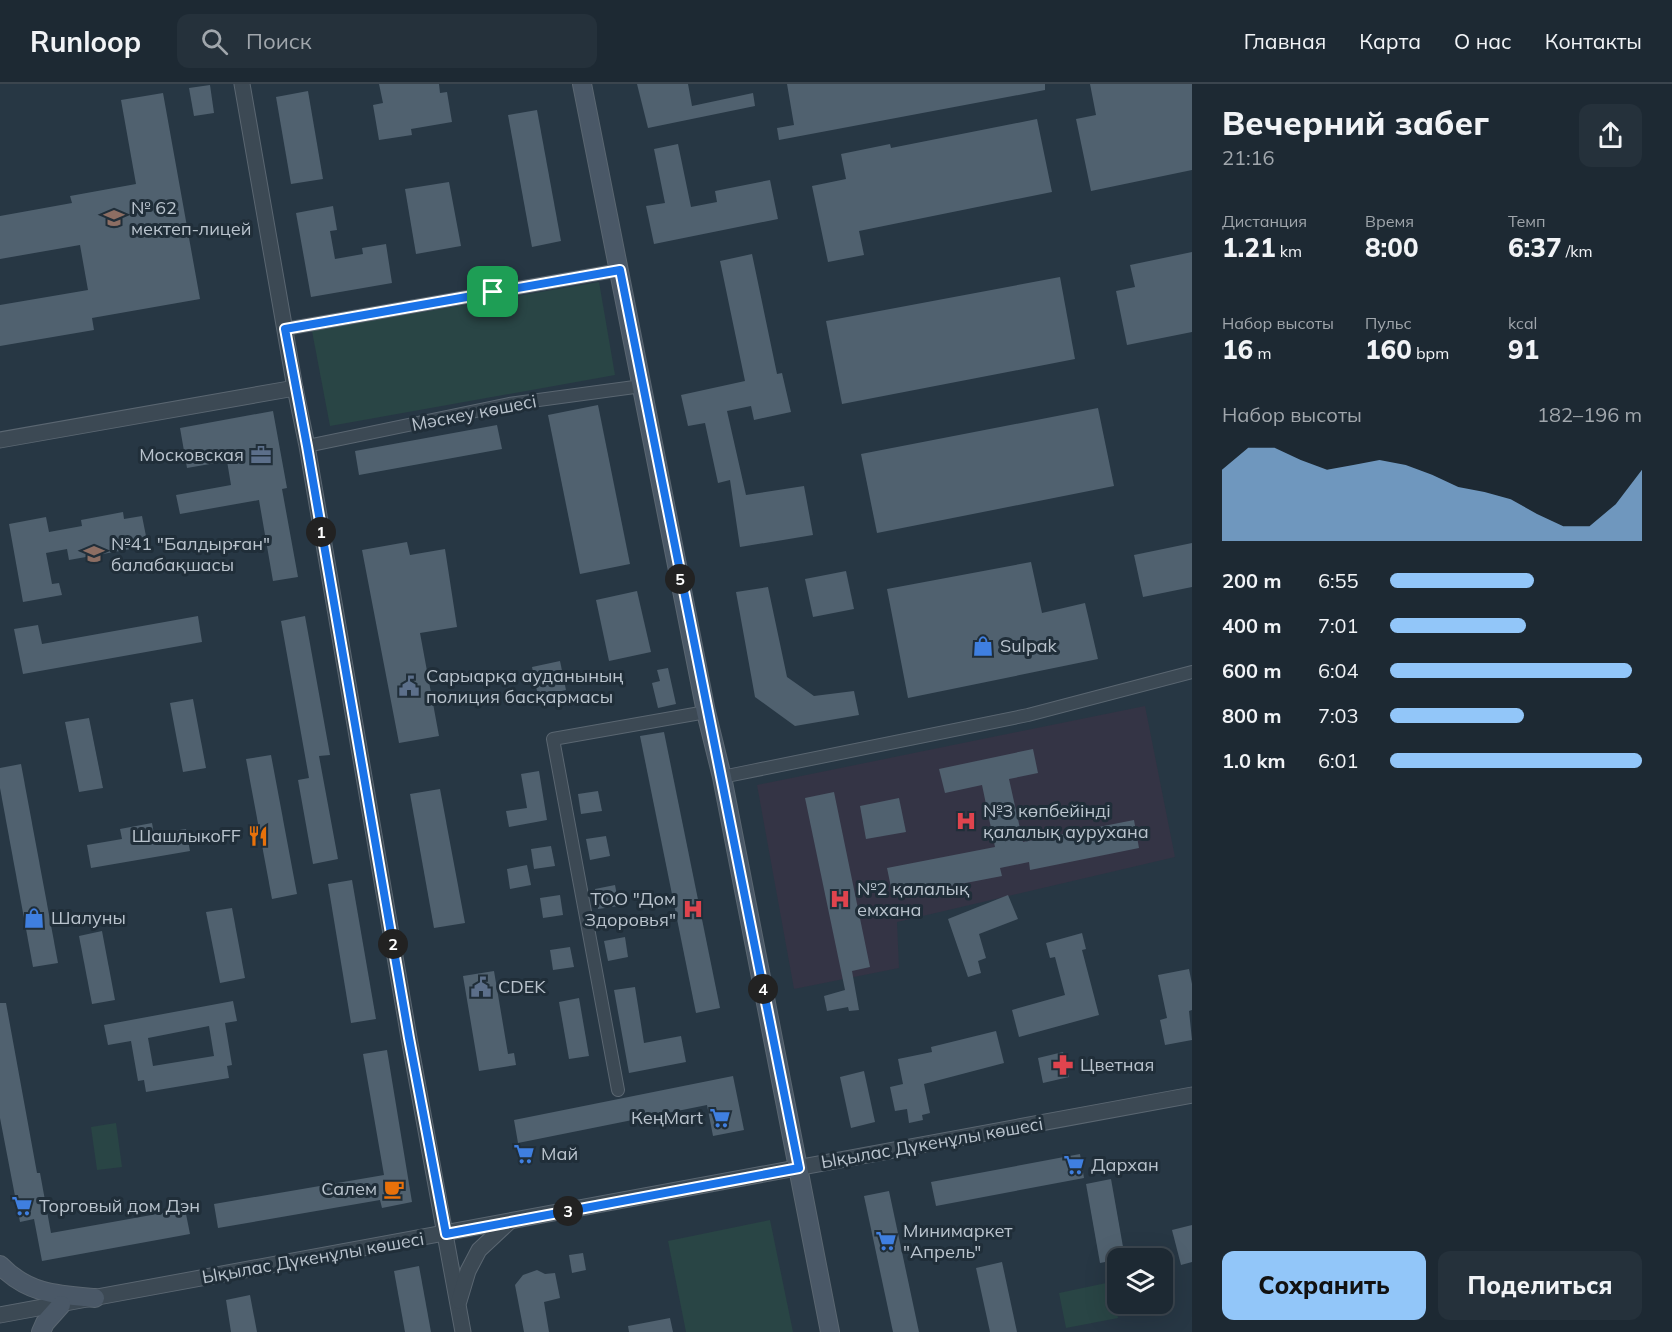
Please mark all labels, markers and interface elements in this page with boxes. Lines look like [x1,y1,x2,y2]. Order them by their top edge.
search box [177,14,597,68]
text: Runloop [30,24,141,59]
icon: search [198,25,231,58]
text: Поиск [246,27,312,55]
text: Главная [1244,28,1326,54]
text: Карта [1359,28,1421,54]
text: О нас [1454,28,1512,54]
text: Контакты [1545,28,1642,54]
text: Вечерний забег [1222,102,1489,143]
button: share [1579,104,1642,167]
text: 21:16 [1222,145,1275,170]
place label: № 62 мектеп-лицей [131,196,252,240]
school or university icon: № 62 мектеп-лицей [102,206,126,230]
text: Дистанция [1222,211,1307,231]
text: Время [1365,211,1414,231]
text: Темп [1508,211,1546,231]
text: 1.21 [1222,231,1276,264]
text: 8:00 [1365,231,1419,264]
text: 6:37 [1508,231,1562,264]
text: km [1276,241,1302,261]
text: /km [1562,241,1593,261]
pin [467,266,518,317]
icon: arrive [476,275,509,308]
text: Набор высоты [1222,313,1334,333]
text: Пульс [1365,313,1412,333]
text: kcal [1508,313,1537,333]
text: 16 [1222,333,1253,366]
text: 160 [1365,333,1412,366]
text: 91 [1508,333,1539,366]
text: m [1253,343,1271,363]
text: bpm [1412,343,1449,363]
street label: Мәскеу көшесі [409,389,538,436]
text: Набор высоты [1222,402,1362,427]
text: 182–196 m [1537,402,1642,427]
place label: Московская [139,443,244,466]
office icon: Московская [249,443,273,467]
pin: 1 [306,517,336,547]
text: 1 [316,522,326,542]
place label: №41 "Балдырған" балабақшасы [111,532,270,576]
school or university icon: №41 "Балдырған" балабақшасы [82,542,106,566]
pin: 5 [665,564,695,594]
text: 200 m [1222,568,1281,593]
text: 6:55 [1318,568,1359,593]
text: 5 [675,569,685,589]
text: 400 m [1222,613,1281,638]
text: 7:01 [1318,613,1359,638]
shop icon: Sulpak [971,634,995,658]
place label: Sulpak [1000,634,1057,657]
text: 600 m [1222,658,1281,683]
text: 6:04 [1318,658,1359,683]
place label: Сарыарқа ауданының полиция басқармасы [426,664,623,708]
public building icon: Сарыарқа ауданының полиция басқармасы [397,674,421,698]
text: 800 m [1222,703,1281,728]
text: 7:03 [1318,703,1359,728]
text: 1.0 km [1222,748,1285,773]
text: 6:01 [1318,748,1359,773]
place label: №3 көпбейінді қалалық аурухана [983,799,1149,843]
hospital icon: №3 көпбейінді қалалық аурухана [954,809,978,833]
place label: ШашлыкoFF [132,824,241,847]
restaurant icon: ШашлыкoFF [246,824,270,848]
place label: №2 қалалық емхана [857,877,970,921]
place label: ТОО "Дом Здоровья" [584,887,676,931]
hospital icon: №2 қалалық емхана [828,887,852,911]
hospital icon: ТОО "Дом Здоровья" [681,897,705,921]
shop icon: Шалуны [22,906,46,930]
place label: Шалуны [51,906,126,929]
pin: 2 [378,929,408,959]
text: 2 [388,934,398,954]
pin: 4 [748,974,778,1004]
public building icon: CDEK [469,975,493,999]
place label: CDEK [498,975,546,998]
text: 4 [758,979,768,999]
pharmacy icon: Цветная [1051,1053,1075,1077]
place label: Цветная [1080,1053,1154,1076]
place label: КеңMart [631,1106,703,1129]
supermarket icon: КеңMart [708,1106,732,1130]
street label: Ықылас Дүкенұлы көшесі [819,1112,1045,1173]
supermarket icon: Май [512,1142,536,1166]
place label: Май [541,1142,578,1165]
supermarket icon: Дархан [1062,1153,1086,1177]
place label: Дархан [1091,1153,1159,1176]
place label: Салем [321,1177,377,1200]
cafe icon: Салем [382,1177,406,1201]
supermarket icon: Торговый дом Дэн [10,1194,34,1218]
place label: Торговый дом Дэн [39,1194,200,1217]
pin: 3 [553,1196,583,1226]
text: 3 [563,1201,573,1221]
place label: Минимаркет "Апрель" [903,1219,1013,1263]
street label: Ықылас Дүкенұлы көшесі [200,1227,426,1288]
supermarket icon: Минимаркет "Апрель" [874,1229,898,1253]
map controls [1107,1248,1173,1314]
button: layers [1107,1248,1173,1314]
button: Сохранить [1222,1251,1426,1320]
button: Поделиться [1438,1251,1642,1320]

